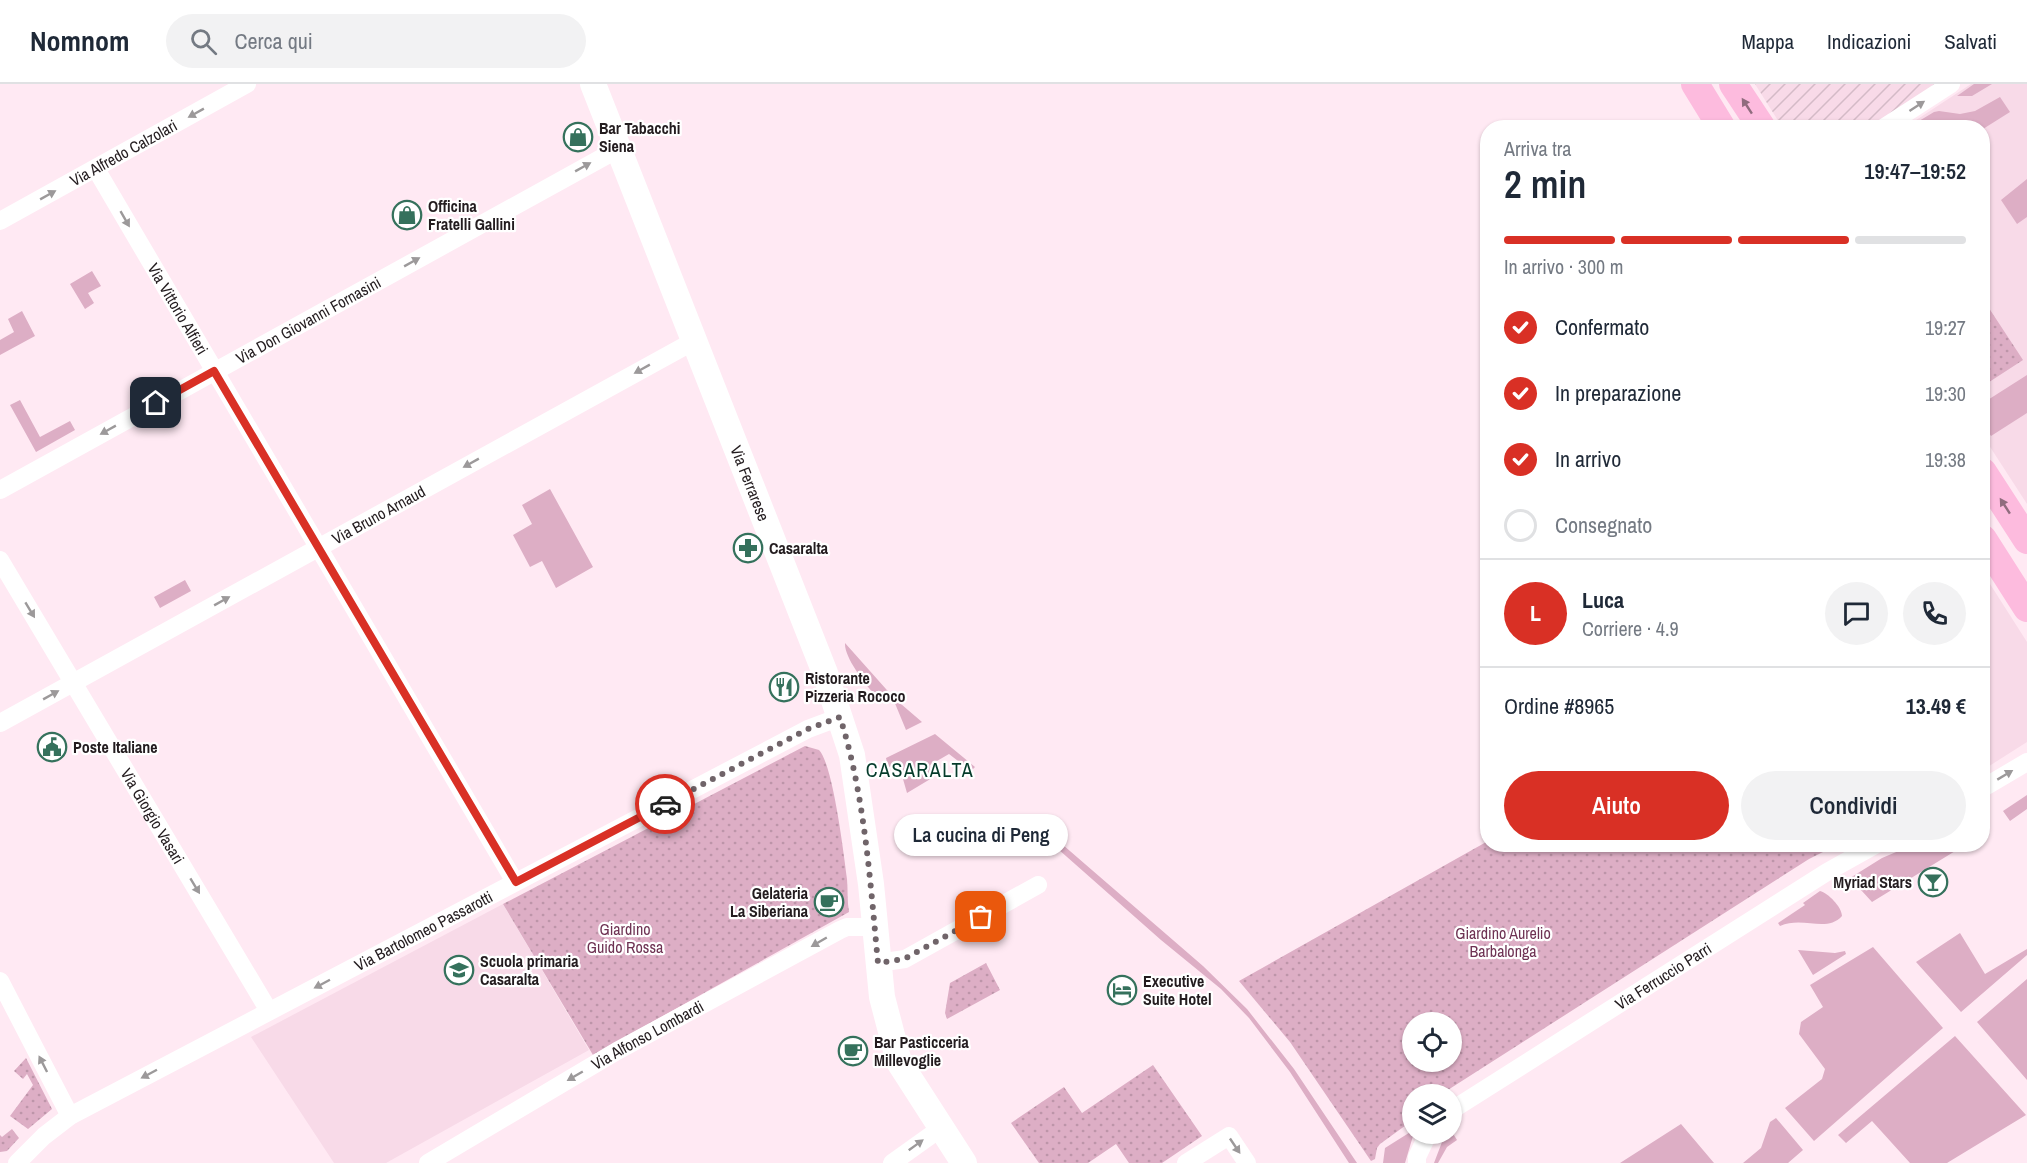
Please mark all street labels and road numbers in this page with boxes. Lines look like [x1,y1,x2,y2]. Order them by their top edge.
street label: Via Alfredo Calzolari [66,114,181,191]
street label: Via Vittorio Alfieri [143,259,214,358]
street label: Via Don Giovanni Fornasini [232,271,385,369]
street label: Via Ferrarese [725,442,775,524]
street label: Via Bruno Arnaud [328,480,429,549]
street label: Via Giorgio Vasari [116,764,190,868]
street label: Via Bartolomeo Passarotti [350,885,496,976]
street label: Via Ferruccio Parri [1611,937,1715,1015]
street label: Via Alfonso Lombardi [587,995,707,1075]

